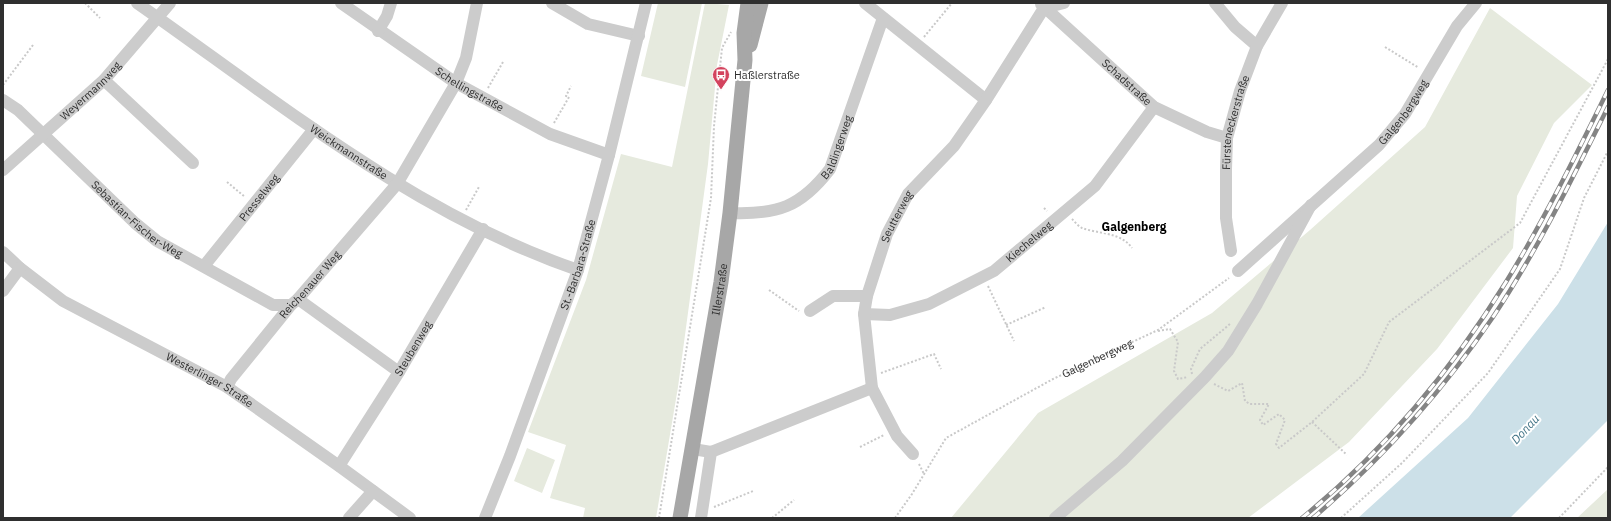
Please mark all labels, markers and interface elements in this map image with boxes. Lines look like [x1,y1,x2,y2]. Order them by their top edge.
street label: Schadstraße [1099,56,1155,108]
street label: Weyermannweg [57,58,124,123]
street label: Schellingstraße [433,64,506,115]
bus stop icon: Haßlerstraße [711,65,731,90]
place label: Haßlerstraße [734,68,800,82]
street label: Fürsteneckerstraße [1219,73,1252,170]
street label: Galgenbergweg [1375,77,1431,148]
street label: Baldingerweg [818,113,855,182]
street label: Weickmannstraße [307,121,390,182]
street label: Presselweg [236,171,282,224]
street label: Sebastian-Fischer-Weg [88,178,185,261]
street label: Seutterweg [878,187,915,244]
street label: St.-Barbara-Straße [557,218,598,312]
street label: Kiechelweg [1003,218,1055,265]
district label: Galgenberg [1102,219,1167,234]
street label: Reichenauer Weg [276,248,344,321]
street label: Illerstraße [708,263,730,317]
street label: Steubenweg [391,318,435,378]
street label: Galgenbergweg [1059,336,1135,381]
street label: Westerlinger Straße [164,349,256,410]
water label: Donau [1508,411,1543,447]

